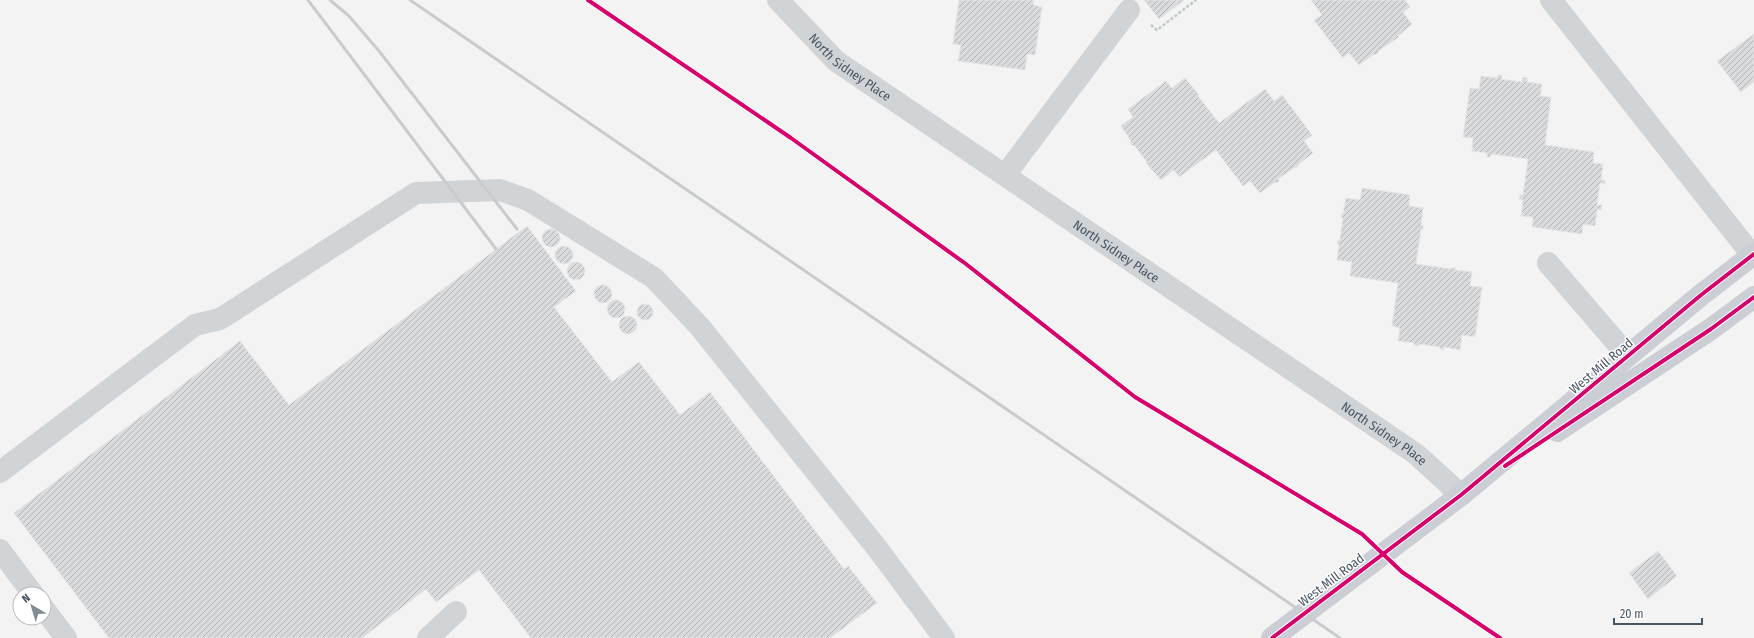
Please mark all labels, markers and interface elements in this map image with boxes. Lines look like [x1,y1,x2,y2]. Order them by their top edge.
street label: North Sidney Place [806,30,894,104]
street label: North Sidney Place [1071,217,1162,285]
street label: West Mill Road [1566,335,1636,397]
street label: North Sidney Place [1339,398,1430,468]
street label: West Mill Road [1295,550,1367,610]
north arrow [12,586,52,626]
text: N [20,591,33,606]
scale bar [1614,600,1702,626]
text: 20 m [1620,607,1644,621]

